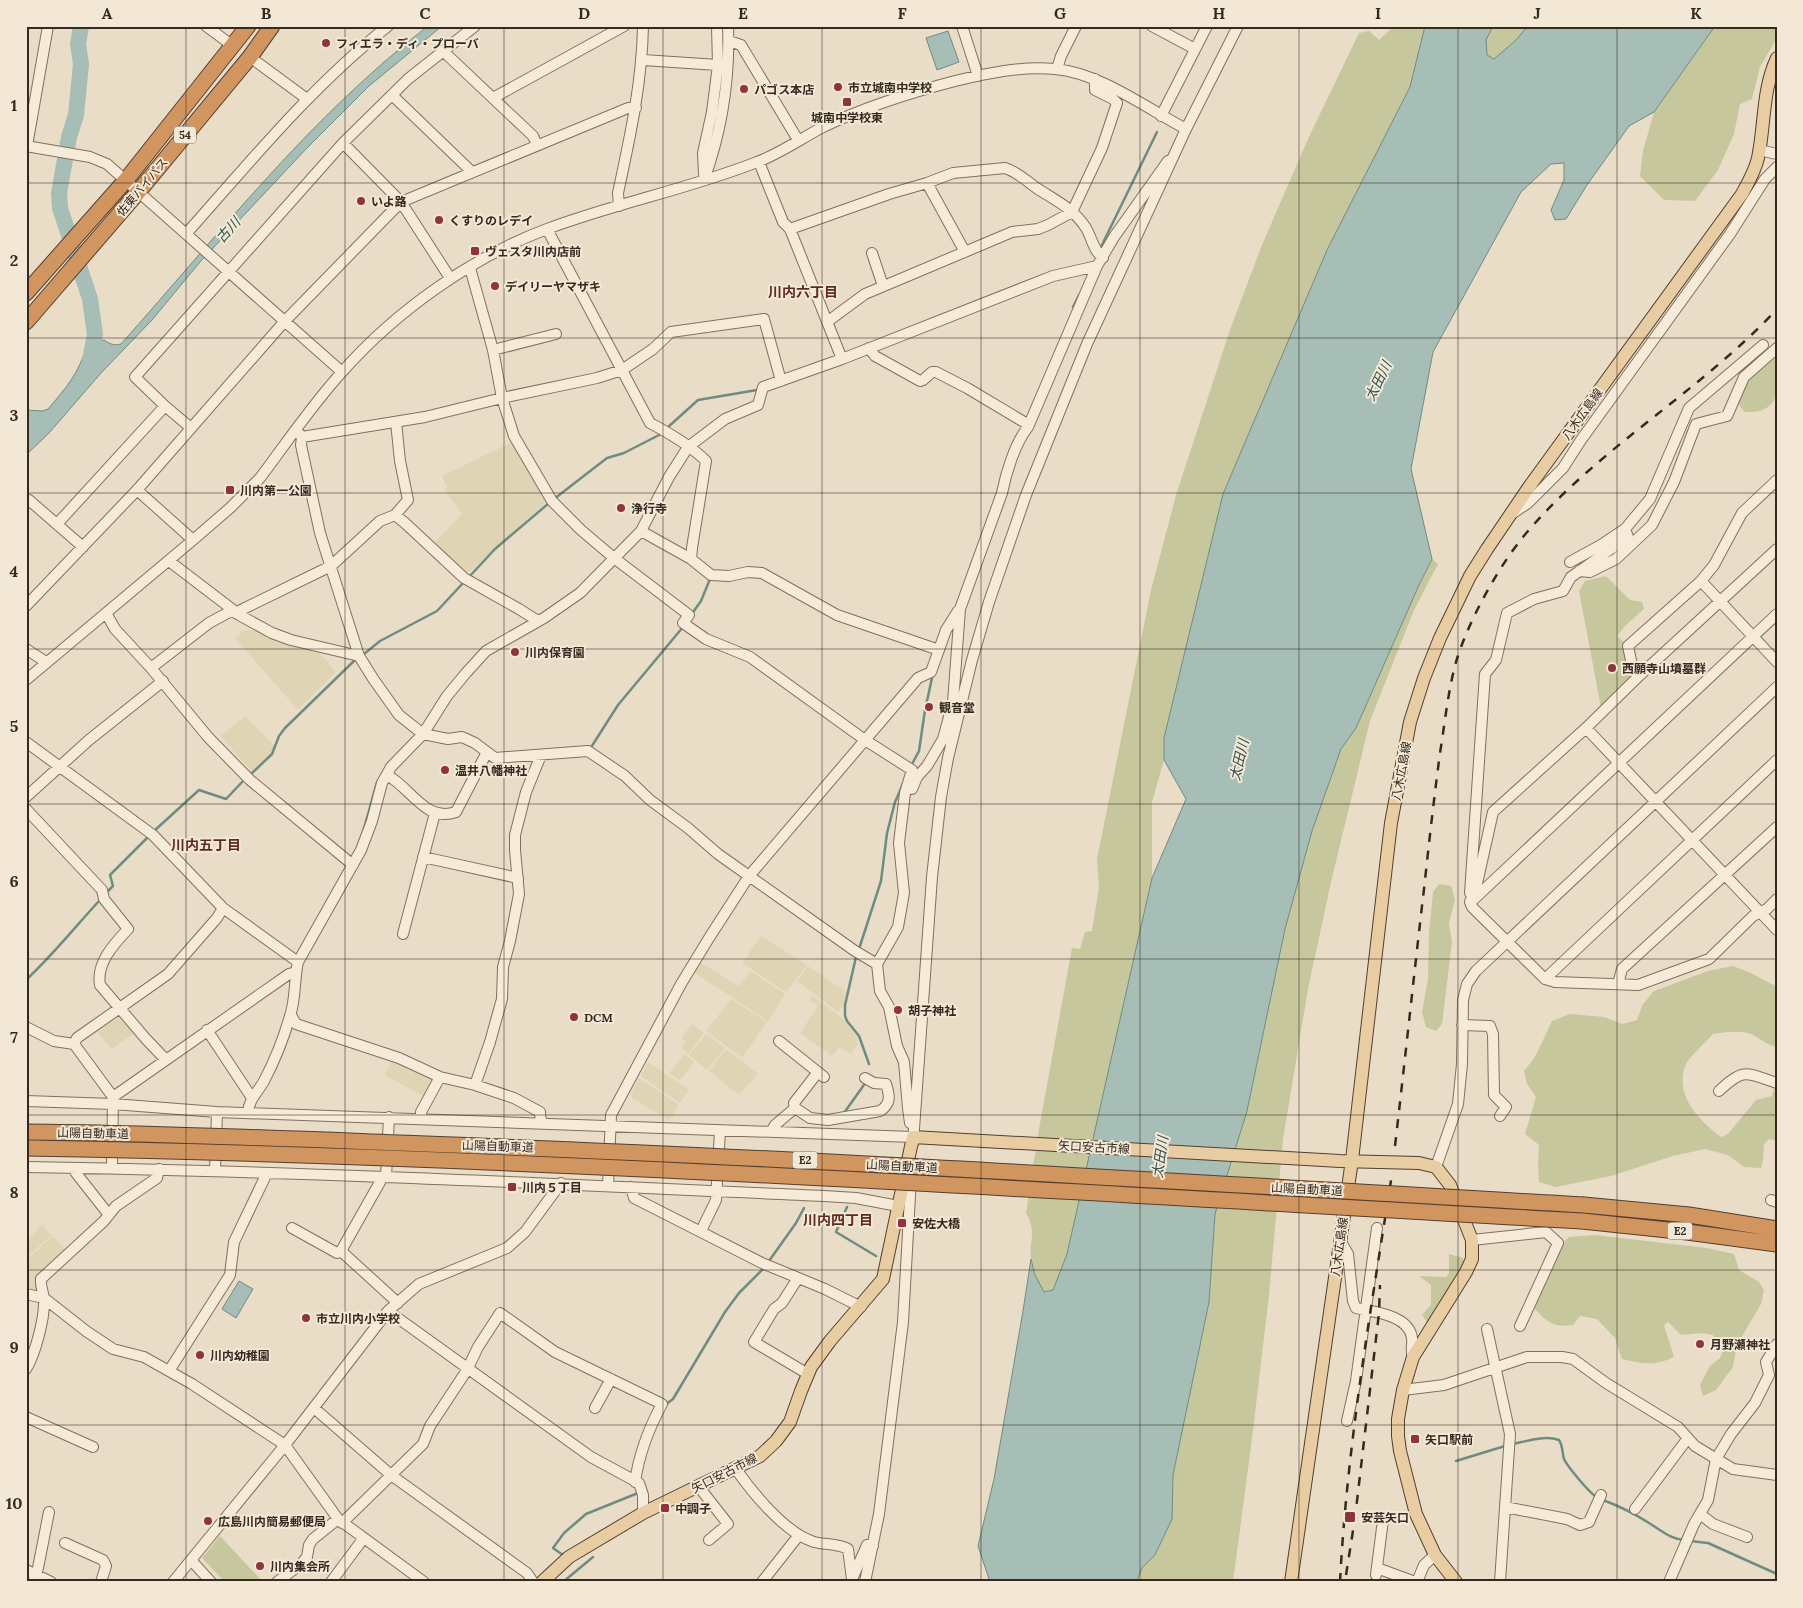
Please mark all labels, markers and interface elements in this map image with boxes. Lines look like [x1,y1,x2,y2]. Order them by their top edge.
text: A [102,3,113,23]
text: B [261,3,272,23]
text: C [419,3,431,23]
text: D [578,3,590,23]
text: E [738,3,748,23]
text: F [897,3,907,23]
text: G [1054,3,1066,23]
text: H [1213,3,1226,23]
text: I [1375,3,1381,23]
text: J [1533,3,1541,23]
text: K [1690,3,1702,23]
place label: フィエラ・ディ・プローバ [336,36,479,51]
marker: フィエラ・ディ・プローバ [320,37,332,49]
place label: 市立城南中学校 [848,80,932,95]
marker: 市立城南中学校 [832,81,844,93]
place label: パゴス本店 [754,82,814,97]
marker: パゴス本店 [738,83,750,95]
text: 1 [11,95,17,115]
marker: 城南中学校東 [841,96,853,108]
place label: 城南中学校東 [811,110,883,125]
road number: 54 [174,126,196,144]
street label: 佐東バイパス [113,155,171,219]
place label: いよ路 [371,194,407,209]
marker: いよ路 [355,195,367,207]
water label: 古川 [212,212,245,246]
place label: くすりのレデイ [449,213,533,228]
marker: くすりのレデイ [433,214,445,226]
place label: ヴェスタ川内店前 [485,244,581,259]
marker: ヴェスタ川内店前 [469,245,481,257]
text: 2 [10,250,18,270]
place label: デイリーヤマザキ [505,279,601,294]
marker: デイリーヤマザキ [489,280,501,292]
district label: 川内六丁目 [768,283,838,301]
water label: 太田川 [1361,356,1396,404]
street label: 八木広島線 [1558,385,1606,443]
text: 3 [10,405,19,425]
place label: 川内第一公園 [240,483,312,498]
marker: 川内第一公園 [224,484,236,496]
place label: 浄行寺 [631,501,667,516]
marker: 浄行寺 [615,502,627,514]
text: 4 [10,561,19,581]
place label: 川内保育園 [525,645,585,660]
marker: 川内保育園 [509,646,521,658]
place label: 西願寺山墳墓群 [1622,661,1706,676]
marker: 西願寺山墳墓群 [1606,662,1618,674]
place label: 観音堂 [939,700,975,715]
marker: 観音堂 [923,701,935,713]
text: 5 [10,716,19,736]
water label: 太田川 [1226,736,1253,782]
street label: 八木広島線 [1388,740,1414,802]
place label: 温井八幡神社 [455,763,527,778]
marker: 温井八幡神社 [439,764,451,776]
district label: 川内五丁目 [171,836,241,854]
text: 6 [9,871,19,891]
place label: 胡子神社 [908,1003,956,1018]
marker: 胡子神社 [892,1004,904,1016]
place label: DCM [584,1010,613,1025]
marker: DCM [568,1011,580,1023]
text: 7 [10,1027,18,1047]
street label: 山陽自動車道 [57,1125,129,1141]
water label: 太田川 [1148,1133,1172,1179]
street label: 山陽自動車道 [462,1137,534,1155]
street label: 矢口安古市線 [1058,1138,1130,1156]
road number: E2 [792,1152,818,1168]
street label: 山陽自動車道 [866,1157,938,1175]
place label: 川内５丁目 [522,1180,582,1195]
street label: 山陽自動車道 [1271,1180,1343,1198]
marker: 川内５丁目 [506,1181,518,1193]
text: 8 [9,1182,19,1202]
district label: 川内四丁目 [803,1211,873,1229]
place label: 安佐大橋 [912,1216,961,1231]
street label: 八木広島線 [1327,1216,1351,1278]
marker: 安佐大橋 [896,1217,908,1229]
road number: E2 [1668,1222,1692,1240]
place label: 市立川内小学校 [316,1311,400,1326]
marker: 市立川内小学校 [300,1312,312,1324]
text: 9 [9,1337,19,1357]
place label: 月野瀬神社 [1710,1337,1770,1352]
marker: 月野瀬神社 [1694,1338,1706,1350]
place label: 川内幼稚園 [210,1348,270,1363]
marker: 川内幼稚園 [194,1349,206,1361]
place label: 矢口駅前 [1425,1432,1473,1447]
marker: 矢口駅前 [1409,1433,1421,1445]
street label: 矢口安古市線 [689,1450,759,1496]
text: 10 [6,1493,22,1513]
place label: 中調子 [675,1501,711,1516]
marker: 中調子 [659,1502,671,1514]
marker: 安芸矢口 [1343,1510,1357,1524]
place label: 安芸矢口 [1361,1510,1409,1525]
place label: 広島川内簡易郵便局 [218,1514,326,1529]
marker: 広島川内簡易郵便局 [202,1515,214,1527]
place label: 川内集会所 [270,1559,330,1574]
marker: 川内集会所 [254,1560,266,1572]

